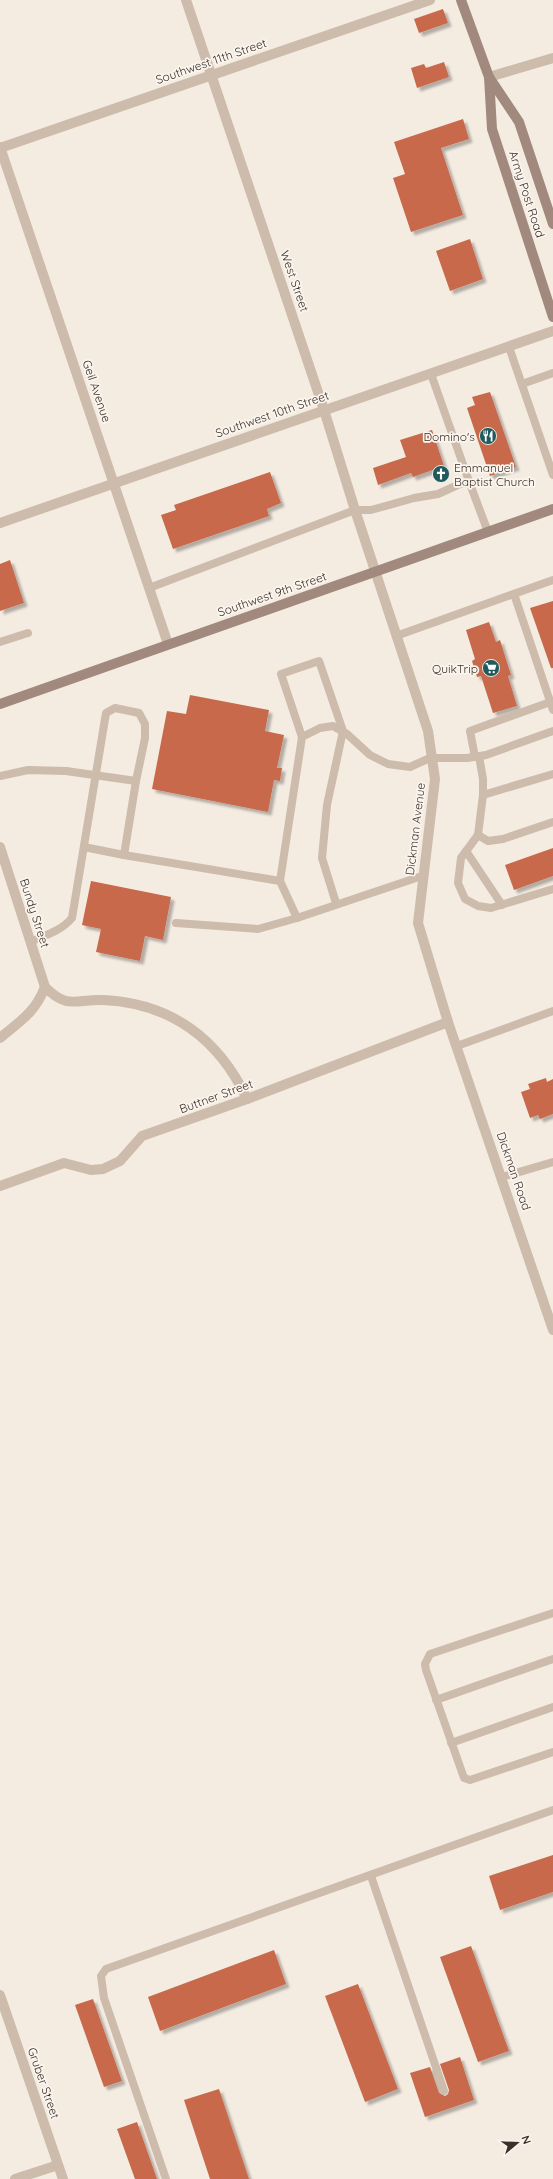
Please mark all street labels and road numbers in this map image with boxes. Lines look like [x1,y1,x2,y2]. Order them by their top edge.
street label: Southwest 11th Street [154,35,268,87]
street label: Army Post Road [506,149,548,239]
street label: West Street [277,248,313,314]
street label: Geil Avenue [79,358,115,424]
street label: Southwest 10th Street [213,388,331,440]
street label: Southwest 9th Street [216,568,328,620]
street label: Dickman Avenue [402,782,428,876]
street label: Bundy Street [17,877,53,949]
street label: Buttner Street [177,1076,255,1116]
street label: Dickman Road [494,1130,534,1212]
street label: Gruber Street [25,2045,63,2121]

